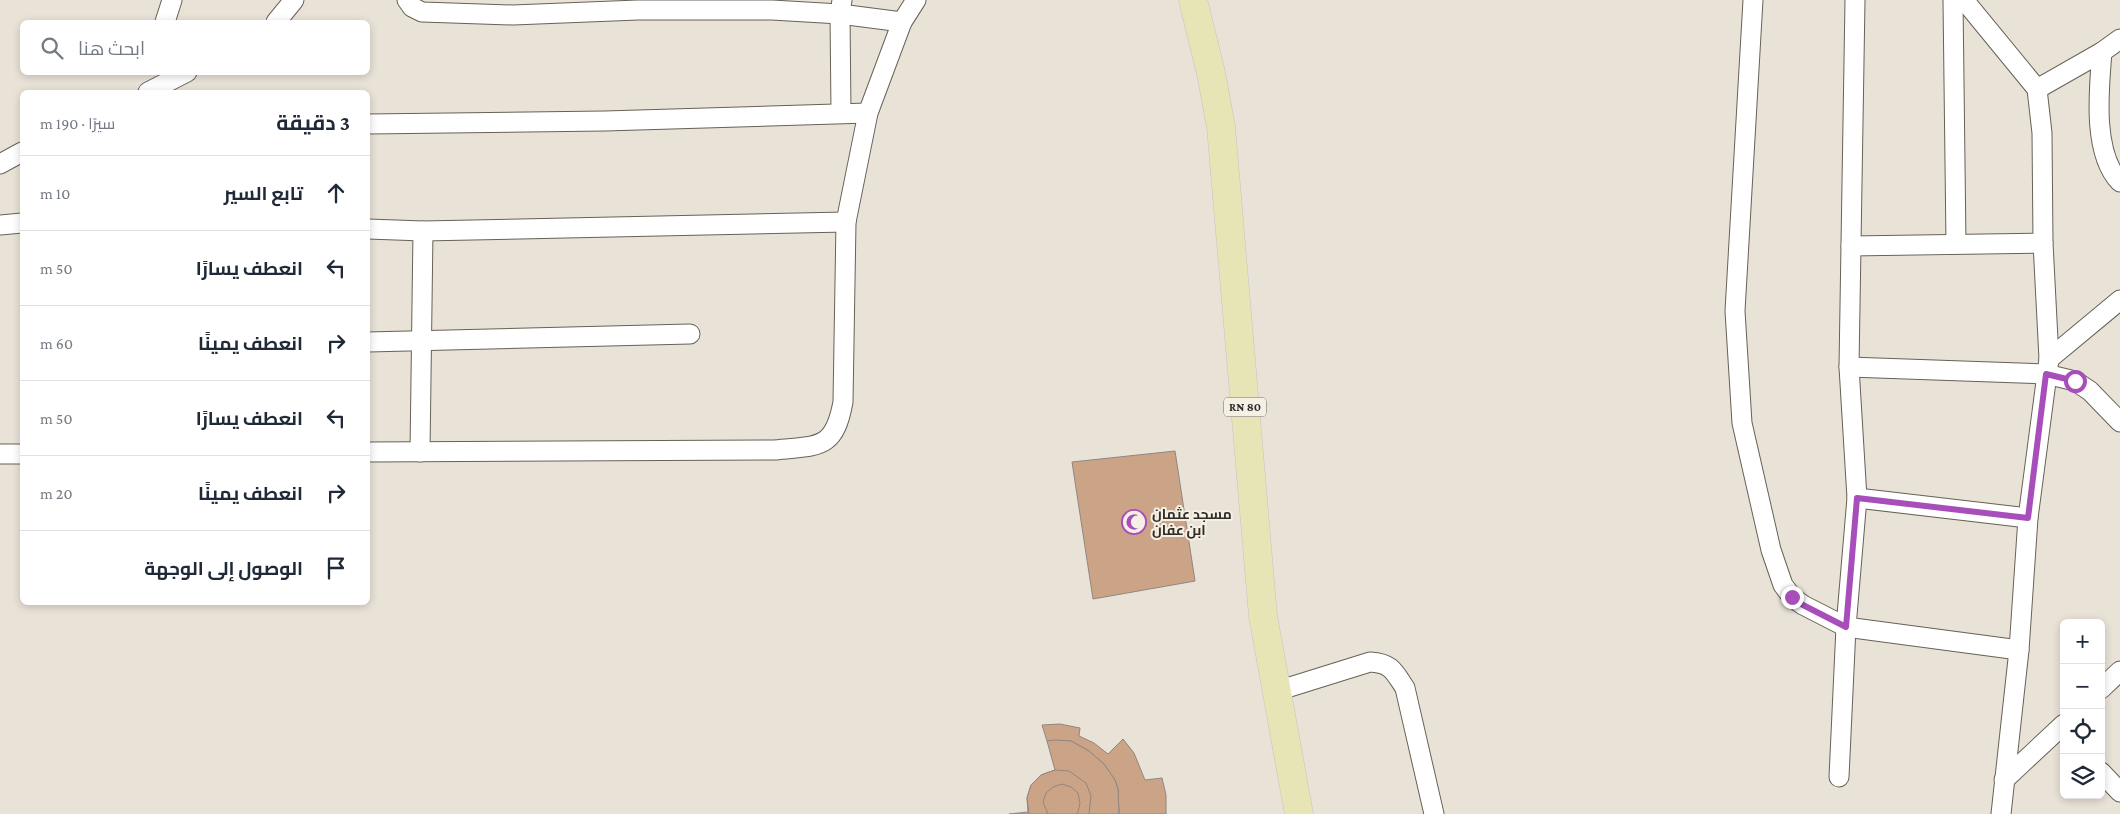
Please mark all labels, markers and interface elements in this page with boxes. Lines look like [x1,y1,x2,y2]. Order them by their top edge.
search box [20,20,370,75]
icon: search [38,34,66,62]
text: ابحث هنا [78,38,145,59]
text: 3 دقيقة [276,111,350,135]
text: سيرًا · 190 m [40,115,115,132]
icon: ahead [322,179,350,207]
text: تابع السير [224,183,303,204]
text: 10 m [40,185,70,202]
icon: left [322,254,350,282]
text: انعطف يسارًا [196,258,303,279]
text: 50 m [40,260,72,277]
icon: right [322,329,350,357]
text: انعطف يمينًا [198,333,303,354]
text: 60 m [40,335,73,352]
route start [2064,370,2087,393]
road number: RN 80 [1224,398,1266,417]
icon: left [322,404,350,432]
text: انعطف يسارًا [196,408,303,429]
text: 50 m [40,410,72,427]
icon: right [322,479,350,507]
text: انعطف يمينًا [198,483,303,504]
text: 20 m [40,485,73,502]
place label: مسجد عثمان ابن عفان [1152,506,1232,539]
mosque icon: مسجد عثمان ابن عفان [1121,509,1147,535]
icon: arrive [322,554,350,582]
text: الوصول إلى الوجهة [144,558,303,579]
route end [1781,586,1804,609]
map controls [2060,619,2105,799]
button: + [2060,619,2105,664]
button: − [2060,664,2105,709]
button: locate [2060,709,2105,754]
button: layers [2060,754,2105,799]

